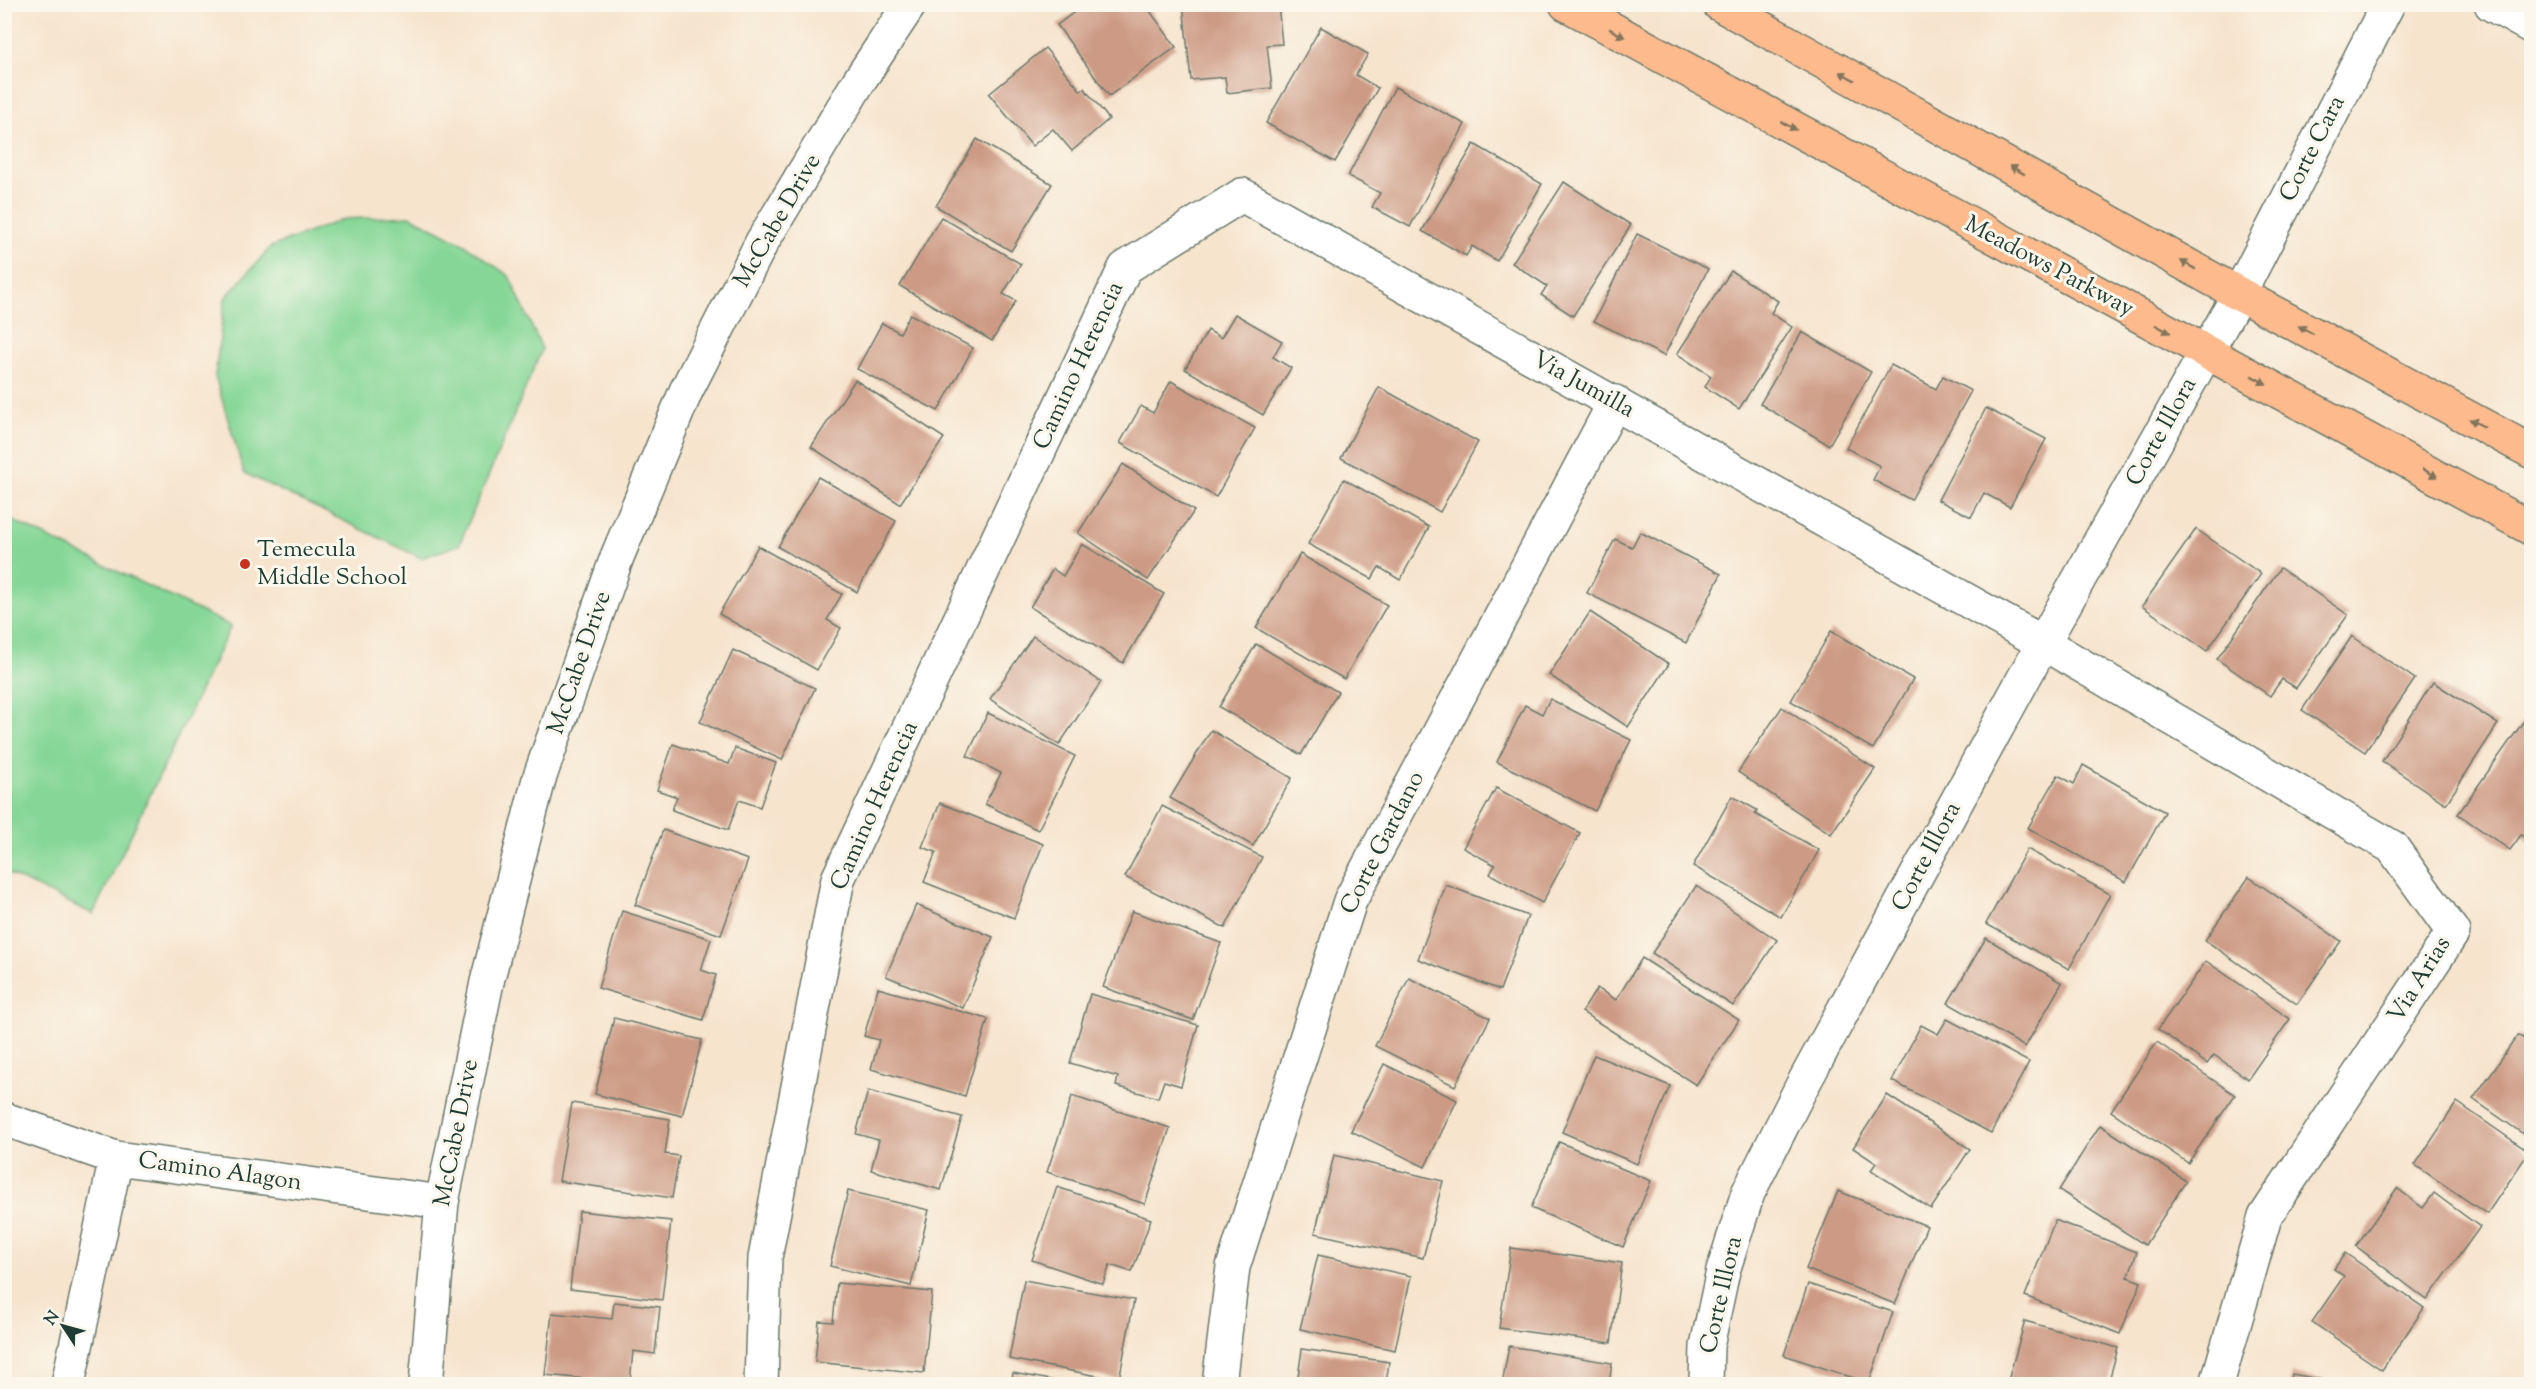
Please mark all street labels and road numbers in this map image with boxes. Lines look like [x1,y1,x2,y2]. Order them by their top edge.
street label: Corte Cara [2272,90,2354,208]
street label: McCabe Drive [726,148,830,294]
street label: Meadows Parkway [1958,208,2140,326]
street label: Camino Herencia [1025,276,1133,456]
street label: Via Jumilla [1525,343,1641,427]
street label: Corte Illora [2118,371,2206,493]
street label: McCabe Drive [540,587,620,739]
street label: Camino Herencia [822,716,928,896]
street label: Corte Gardano [1332,766,1434,920]
street label: Corte Illora [1884,796,1970,918]
street label: Via Arias [2380,930,2460,1030]
street label: McCabe Drive [426,1056,488,1210]
street label: Camino Alagon [136,1144,304,1200]
street label: Corte Illora [1692,1233,1752,1357]

